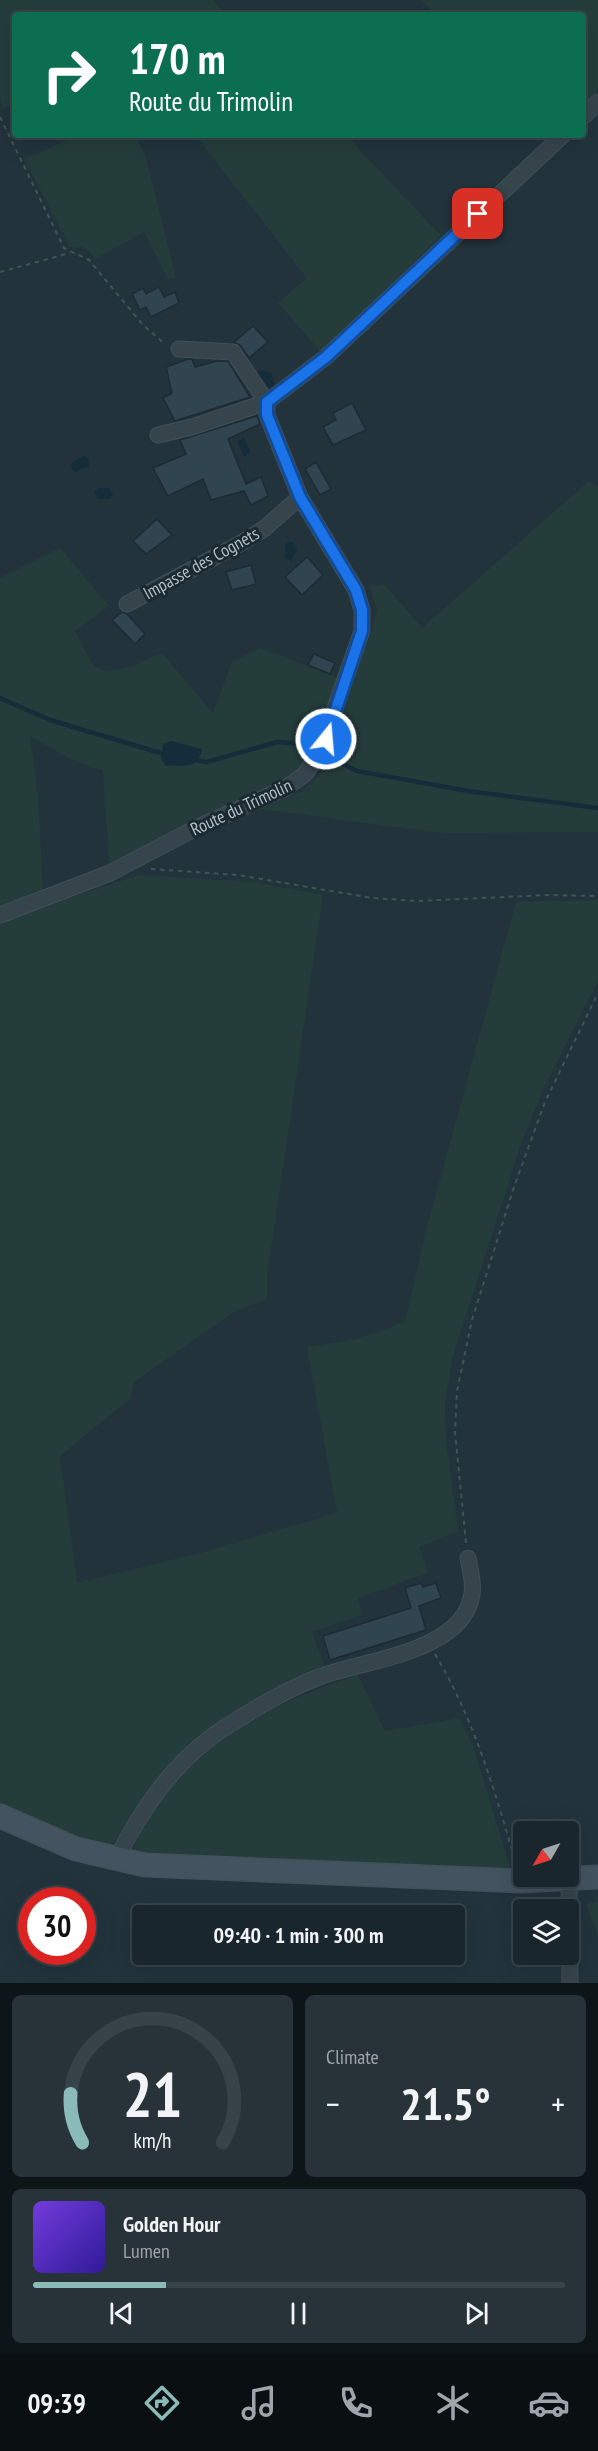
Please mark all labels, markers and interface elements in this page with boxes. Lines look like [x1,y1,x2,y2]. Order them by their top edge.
text: 170 m [129,31,226,86]
icon: right [30,36,108,114]
text: Route du Trimolin [129,84,293,118]
pin [452,188,503,239]
icon: arrive [461,197,494,230]
street label: Impasse des Cognets [139,522,263,604]
position arrow [294,707,358,771]
street label: Route du Trimolin [187,773,295,841]
north arrow [513,1821,579,1887]
map controls [513,1821,579,1965]
speed limit sign: 30 [18,1887,96,1965]
button: layers [513,1899,579,1965]
text: 09:40 · 1 min · 300 m [213,1921,384,1949]
text: Climate [326,2044,379,2070]
text: 21 [123,2053,182,2134]
text: 21.5° [400,2074,491,2132]
text: − [326,2082,340,2125]
text: + [551,2082,565,2125]
text: km/h [133,2126,172,2154]
text: Golden Hour [123,2210,221,2238]
text: Lumen [123,2238,170,2264]
icon: previous [105,2297,138,2330]
icon: pause [282,2297,315,2330]
icon: next [460,2297,493,2330]
icon: directions [141,2382,183,2424]
icon: music [238,2382,280,2424]
icon: phone [335,2382,377,2424]
icon: climate [432,2382,474,2424]
icon: car [528,2382,570,2424]
text: 09:39 [27,2386,86,2420]

